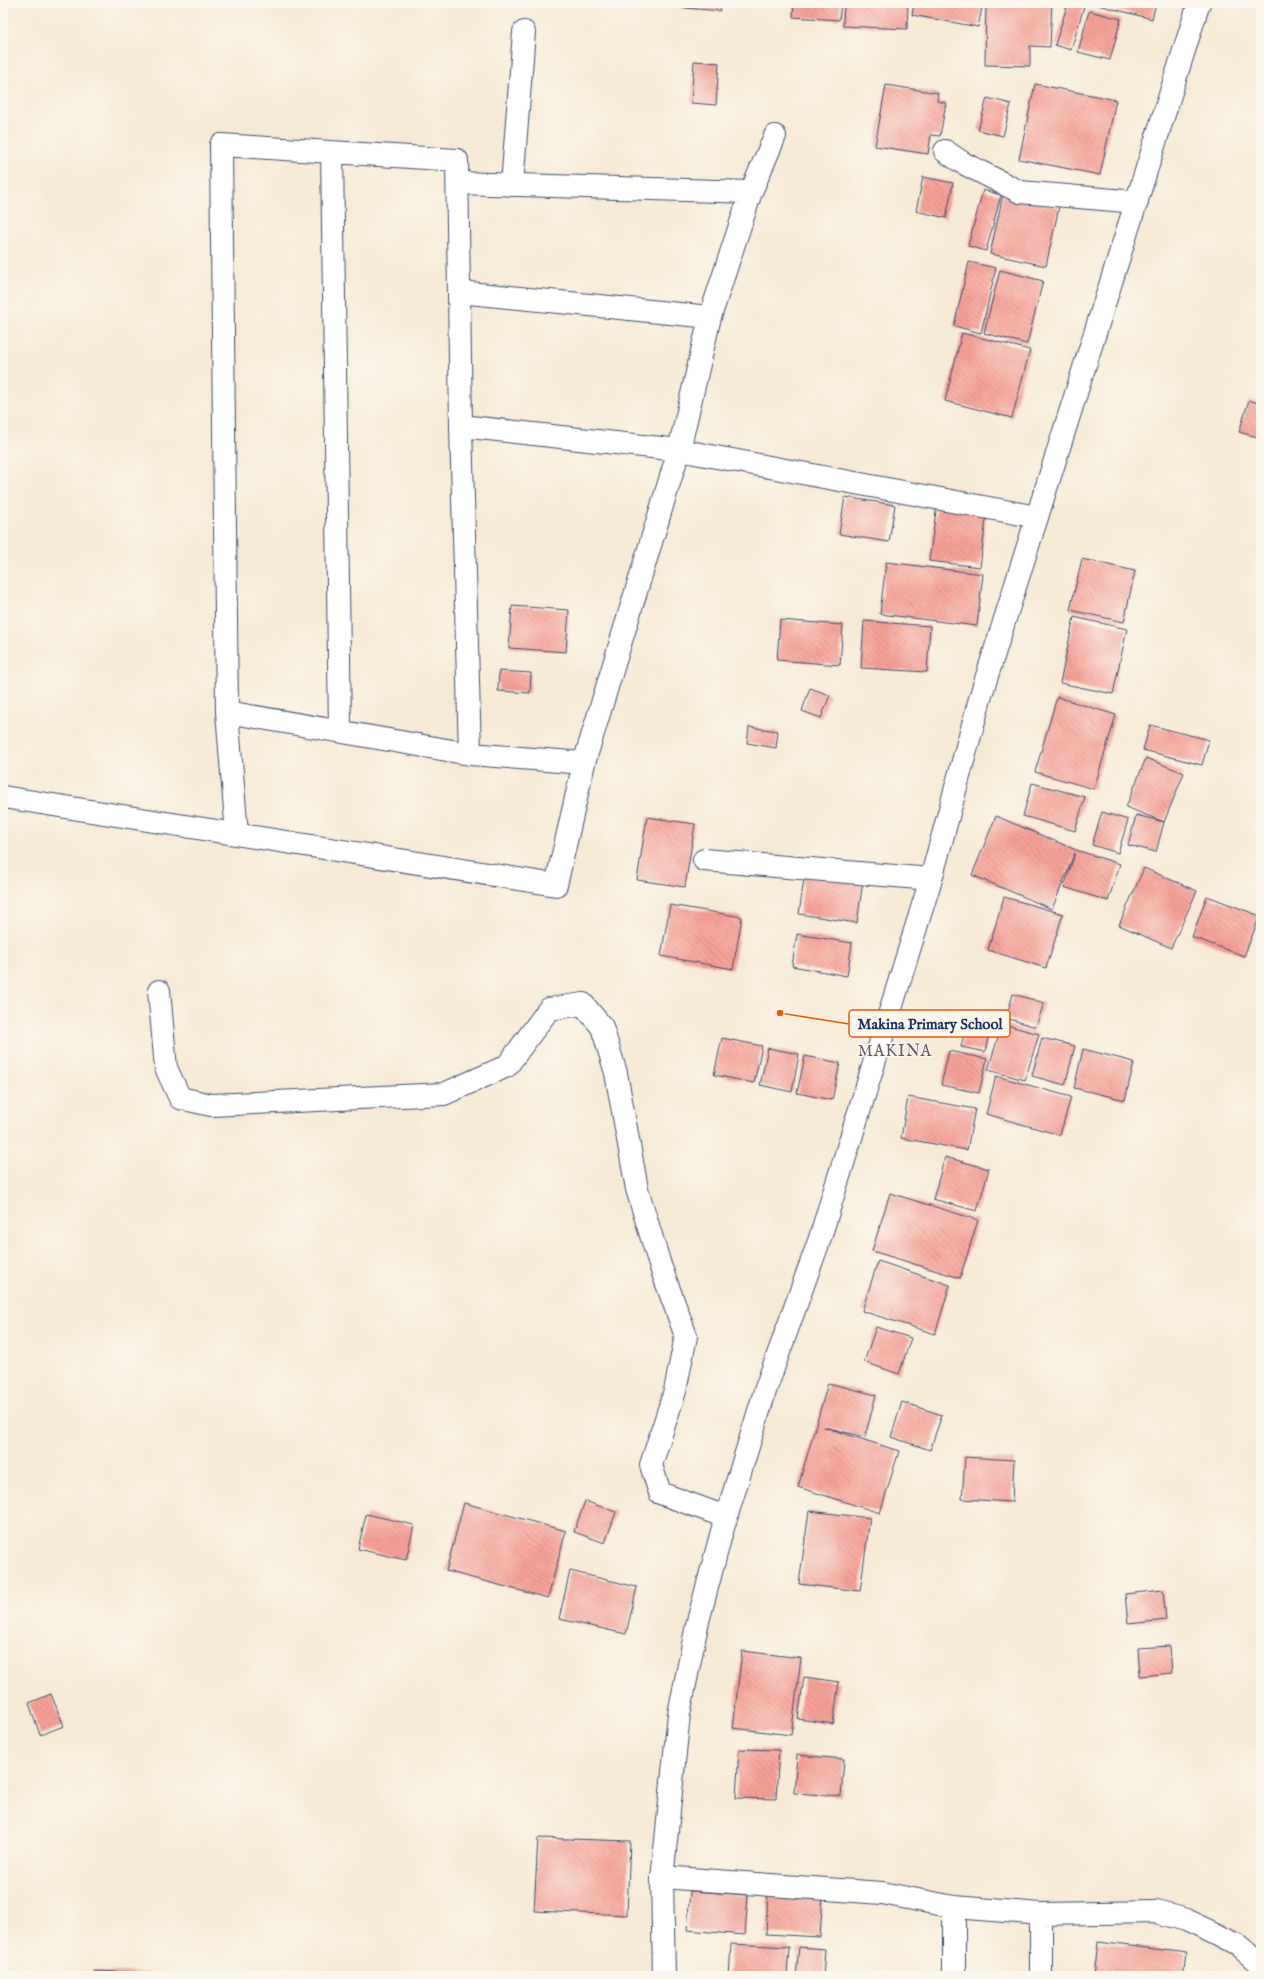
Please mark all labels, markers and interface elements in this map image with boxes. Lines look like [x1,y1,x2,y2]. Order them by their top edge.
callout: Makina Primary School [849,1010,1010,1037]
text: Makina Primary School [857,1015,1003,1034]
district label: MAKINA [858,1042,933,1062]

